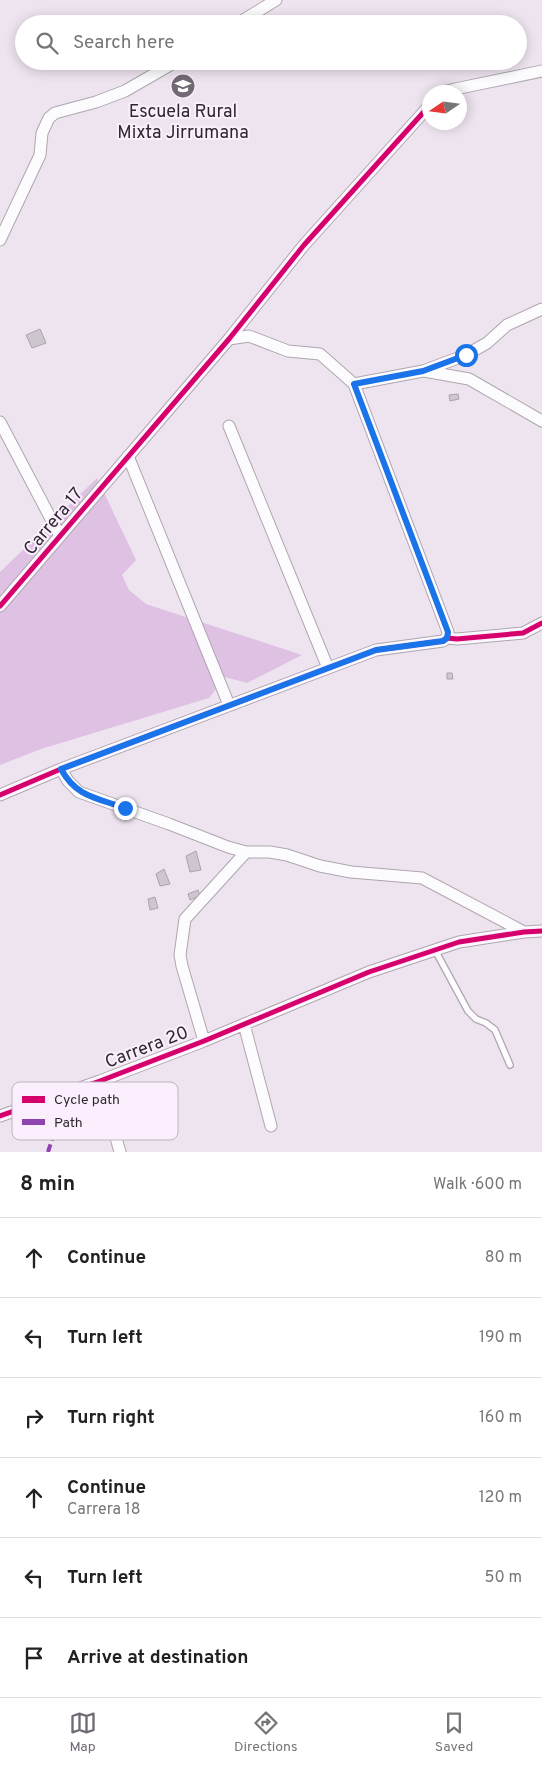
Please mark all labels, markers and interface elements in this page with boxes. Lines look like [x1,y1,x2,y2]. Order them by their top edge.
search box [15,15,527,70]
icon: search [33,29,61,57]
text: Search here [73,31,175,55]
school or university icon: Escuela Rural Mixta Jirrumana [170,73,196,99]
north arrow [422,85,467,130]
place label: Escuela Rural Mixta Jirrumana [117,101,249,145]
route start [455,344,478,367]
street label: Carrera 17 [19,484,89,560]
route end [114,797,137,820]
street label: Carrera 20 [102,1022,192,1074]
legend [12,1082,178,1140]
text: Cycle path [54,1092,120,1109]
text: Path [54,1115,83,1132]
text: 8 min [20,1171,75,1198]
text: Walk · 600 m [433,1175,522,1195]
icon: ahead [20,1244,48,1272]
text: Continue [67,1246,146,1270]
text: 80 m [485,1248,522,1268]
icon: left [20,1324,48,1352]
text: Turn left [67,1326,143,1350]
text: 190 m [479,1328,522,1348]
icon: right [20,1404,48,1432]
text: Turn right [67,1406,155,1430]
text: 160 m [479,1408,522,1428]
text: Continue [67,1476,146,1500]
icon: ahead [20,1484,48,1512]
text: 120 m [479,1488,522,1508]
text: Carrera 18 [67,1500,141,1520]
icon: left [20,1564,48,1592]
text: Turn left [67,1566,143,1590]
text: 50 m [485,1568,522,1588]
icon: arrive [20,1644,48,1672]
text: Arrive at destination [67,1646,248,1670]
tab: Map [69,1709,97,1756]
tab: Directions [234,1709,298,1756]
tab: Saved [435,1709,473,1756]

